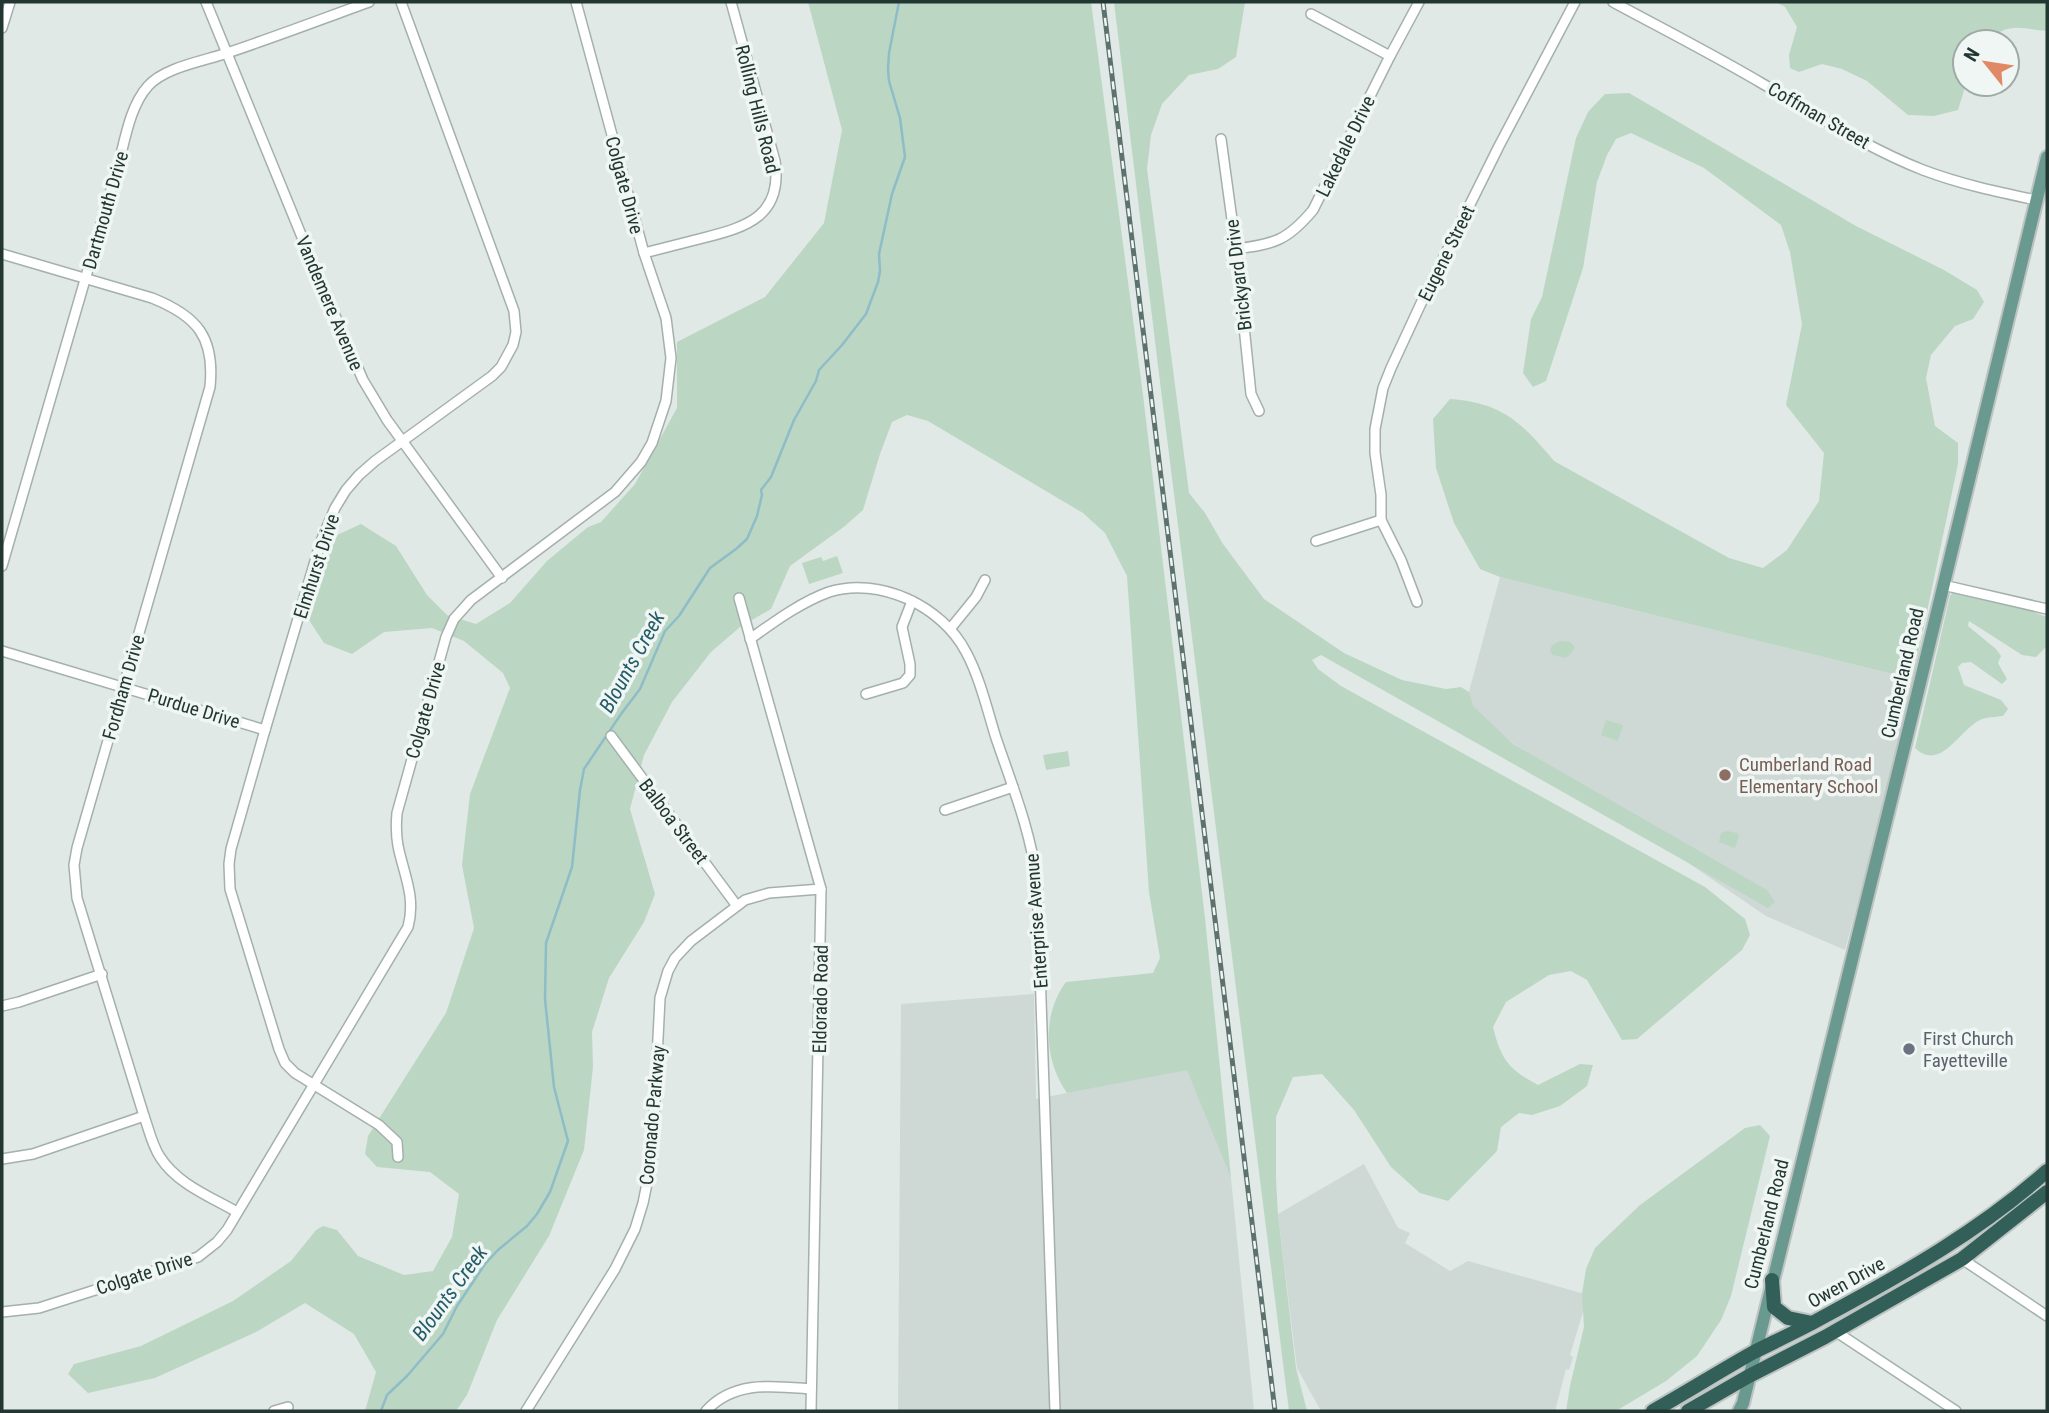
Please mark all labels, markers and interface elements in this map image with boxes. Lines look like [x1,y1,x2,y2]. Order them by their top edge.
north arrow [1951,28,2021,98]
street label: Rolling Hills Road [730,42,785,176]
text: N [1959,44,1985,66]
street label: Coffman Street [1764,77,1874,154]
street label: Lakedale Drive [1311,92,1380,200]
street label: Colgate Drive [600,134,649,236]
street label: Dartmouth Drive [78,148,133,272]
street label: Eugene Street [1413,202,1480,305]
street label: Brickyard Drive [1220,218,1257,332]
street label: Vandemere Avenue [291,233,368,374]
street label: Elmhurst Drive [289,511,344,621]
street label: Cumberland Road [1876,606,1929,740]
water label: Blounts Creek [594,607,670,717]
street label: Fordham Drive [97,632,149,742]
street label: Colgate Drive [401,659,450,761]
street label: Purdue Drive [145,684,243,733]
place label: Cumberland Road Elementary School [1739,753,1878,798]
marker: Cumberland Road Elementary School [1717,767,1733,783]
street label: Balboa Street [634,774,713,868]
street label: Enterprise Avenue [1020,853,1053,989]
street label: Eldorado Road [808,944,833,1054]
place label: First Church Fayetteville [1923,1027,2014,1072]
marker: First Church Fayetteville [1901,1041,1917,1057]
street label: Coronado Parkway [635,1044,670,1186]
street label: Cumberland Road [1739,1157,1794,1291]
water label: Blounts Creek [407,1240,493,1345]
street label: Colgate Drive [93,1247,195,1300]
street label: Owen Drive [1804,1252,1889,1313]

